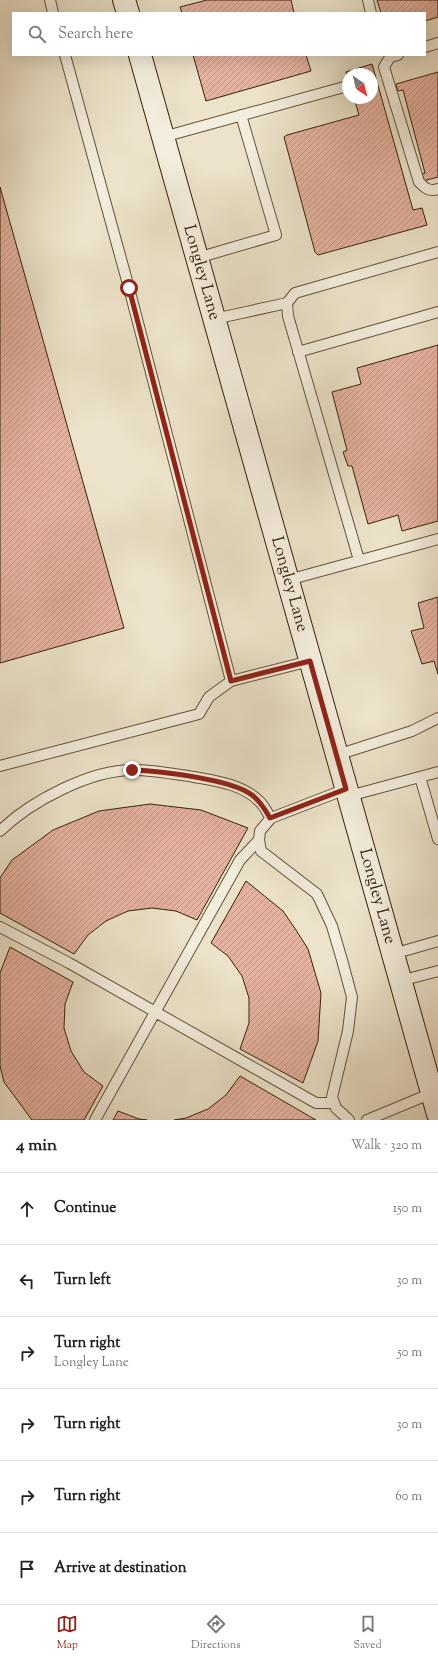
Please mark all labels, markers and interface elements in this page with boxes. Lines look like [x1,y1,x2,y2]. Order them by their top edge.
search box [12,12,426,56]
icon: search [26,23,48,45]
text: Search here [58,24,133,45]
north arrow [342,68,378,104]
street label: Longley Lane [176,222,226,323]
route start [120,279,138,297]
street label: Longley Lane [264,534,314,635]
route end [123,761,141,779]
street label: Longley Lane [352,846,402,947]
text: 4 min [16,1134,57,1158]
text: Walk · 320 m [351,1137,422,1155]
icon: ahead [16,1198,38,1220]
text: Continue [54,1198,116,1219]
text: 150 m [393,1200,422,1218]
icon: left [16,1270,38,1292]
text: Turn left [54,1270,111,1291]
text: 30 m [396,1272,422,1290]
text: Turn right [54,1333,120,1354]
icon: right [16,1342,38,1364]
text: 50 m [397,1344,422,1362]
text: Longley Lane [54,1354,129,1372]
icon: right [16,1414,38,1436]
text: Turn right [54,1414,120,1435]
text: 30 m [396,1416,422,1434]
icon: right [16,1486,38,1508]
text: Turn right [54,1486,120,1507]
text: 60 m [395,1488,422,1506]
icon: arrive [16,1558,38,1580]
text: Arrive at destination [54,1558,187,1579]
tab: Map [56,1613,78,1653]
tab: Directions [191,1613,241,1653]
tab: Saved [353,1613,382,1653]

